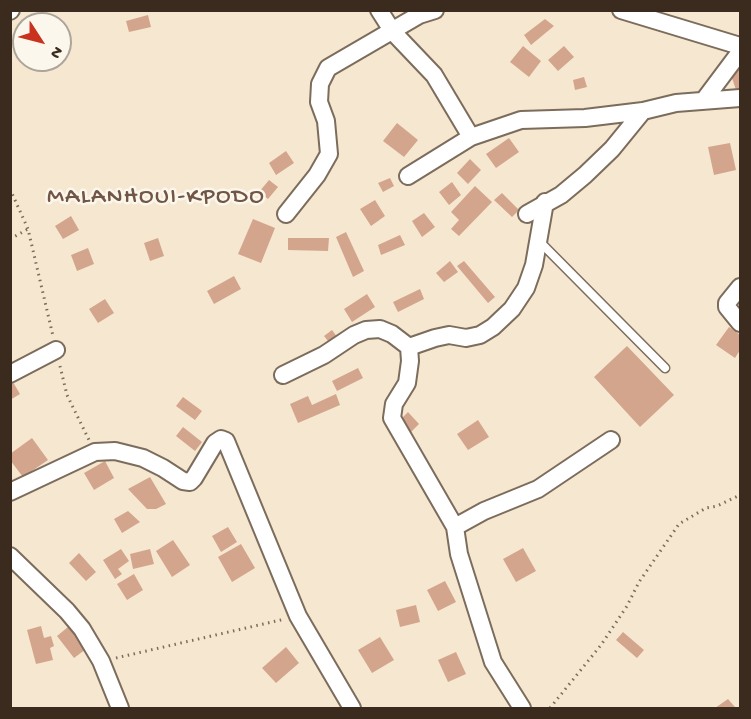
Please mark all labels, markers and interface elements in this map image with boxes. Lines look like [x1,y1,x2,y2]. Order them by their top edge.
north arrow [12,12,72,72]
text: N [45,42,66,62]
district label: MALANHOUI-KPODO [47,184,265,212]

